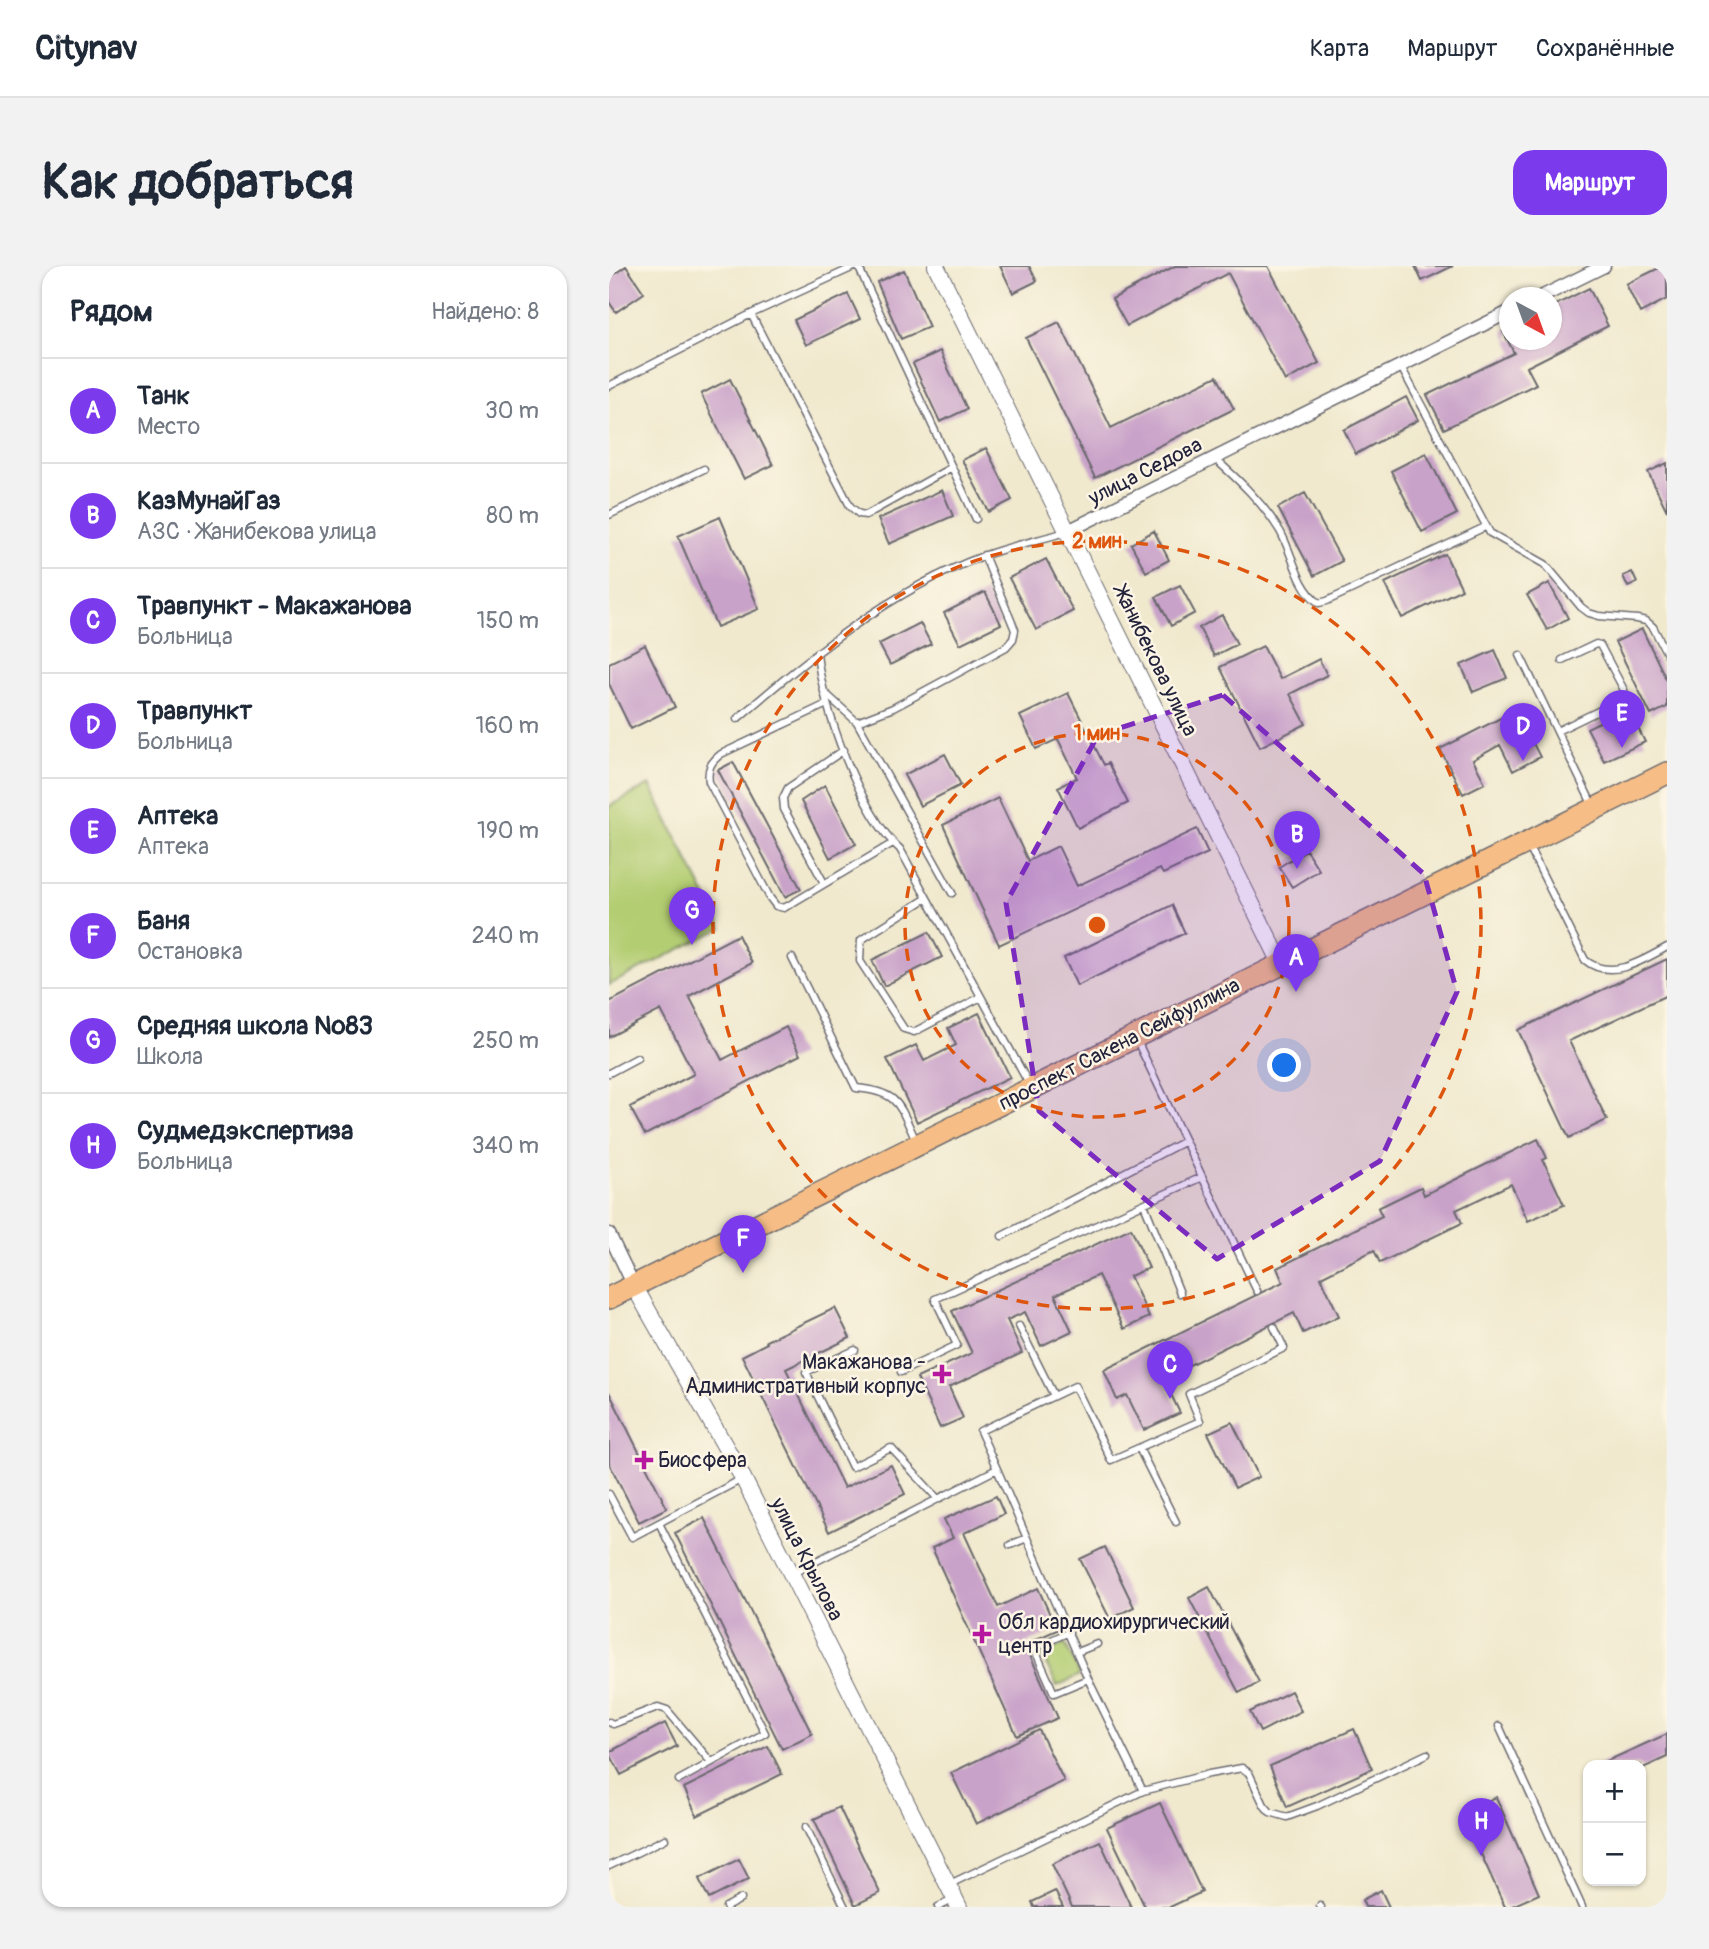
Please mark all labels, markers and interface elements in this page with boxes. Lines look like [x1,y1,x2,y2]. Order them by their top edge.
text: Citynav [35,28,138,69]
text: Карта [1310,34,1369,63]
text: Маршрут [1407,34,1498,63]
text: Сохранённые [1536,34,1674,63]
button: Маршрут [1513,150,1667,215]
text: Как добраться [42,152,354,213]
north arrow [1499,287,1562,350]
text: Рядом [70,293,153,330]
text: Найдено: 8 [431,297,539,326]
text: Танк [137,380,190,412]
text: A [86,396,100,425]
text: 30 m [485,396,539,425]
text: Место [137,412,200,441]
street label: улица Седова [1083,431,1207,512]
text: КазМунайГаз [137,485,281,517]
text: B [86,501,100,530]
text: 80 m [486,501,539,530]
text: АЗС · Жанибекова улица [137,517,377,546]
text: 2 мин [1072,528,1122,555]
street label: Жанибекова улица [1106,579,1204,741]
text: Травпункт - Макажанова [137,590,412,622]
text: C [86,606,100,635]
text: 150 m [476,606,539,635]
text: Больница [137,622,233,651]
pin: E [1599,690,1645,748]
text: Травпункт [137,695,252,727]
pin: D [1500,703,1546,761]
text: D [86,711,100,740]
text: 160 m [475,711,539,740]
text: 1 мин [1074,720,1120,747]
text: Больница [137,727,233,756]
text: Аптека [137,800,218,832]
pin: B [1274,811,1320,869]
text: E [87,816,99,845]
text: 190 m [477,816,539,845]
text: Аптека [137,832,209,861]
pin: G [669,887,715,945]
text: Баня [137,905,190,937]
centre of rings [1085,913,1109,937]
text: F [86,921,100,950]
text: 240 m [472,921,539,950]
pin: A [1273,934,1319,992]
text: Остановка [137,937,243,966]
street label: проспект Сакена Сейфуллина [994,972,1244,1117]
text: Средняя школа №83 [137,1010,373,1042]
text: G [85,1026,101,1055]
text: 250 m [473,1026,539,1055]
text: Школа [137,1042,203,1071]
your location [1267,1048,1301,1082]
text: Судмедэкспертиза [137,1115,353,1147]
text: H [86,1131,100,1160]
text: 340 m [472,1131,539,1160]
text: Больница [137,1147,233,1176]
pin: F [720,1215,766,1273]
pin: C [1147,1341,1193,1399]
place label: Макажанова - Административный корпус [685,1349,926,1400]
marker: Макажанова - Административный корпус [932,1364,952,1384]
place label: Биосфера [658,1447,747,1474]
marker: Биосфера [636,1452,652,1468]
street label: улица Крылова [763,1492,849,1625]
place label: Обл кардиохирургический центр [998,1609,1230,1660]
marker: Обл кардиохирургический центр [972,1624,992,1644]
map controls [1583,1760,1646,1886]
button: + [1583,1760,1646,1823]
pin: H [1458,1798,1504,1856]
button: − [1583,1823,1646,1886]

